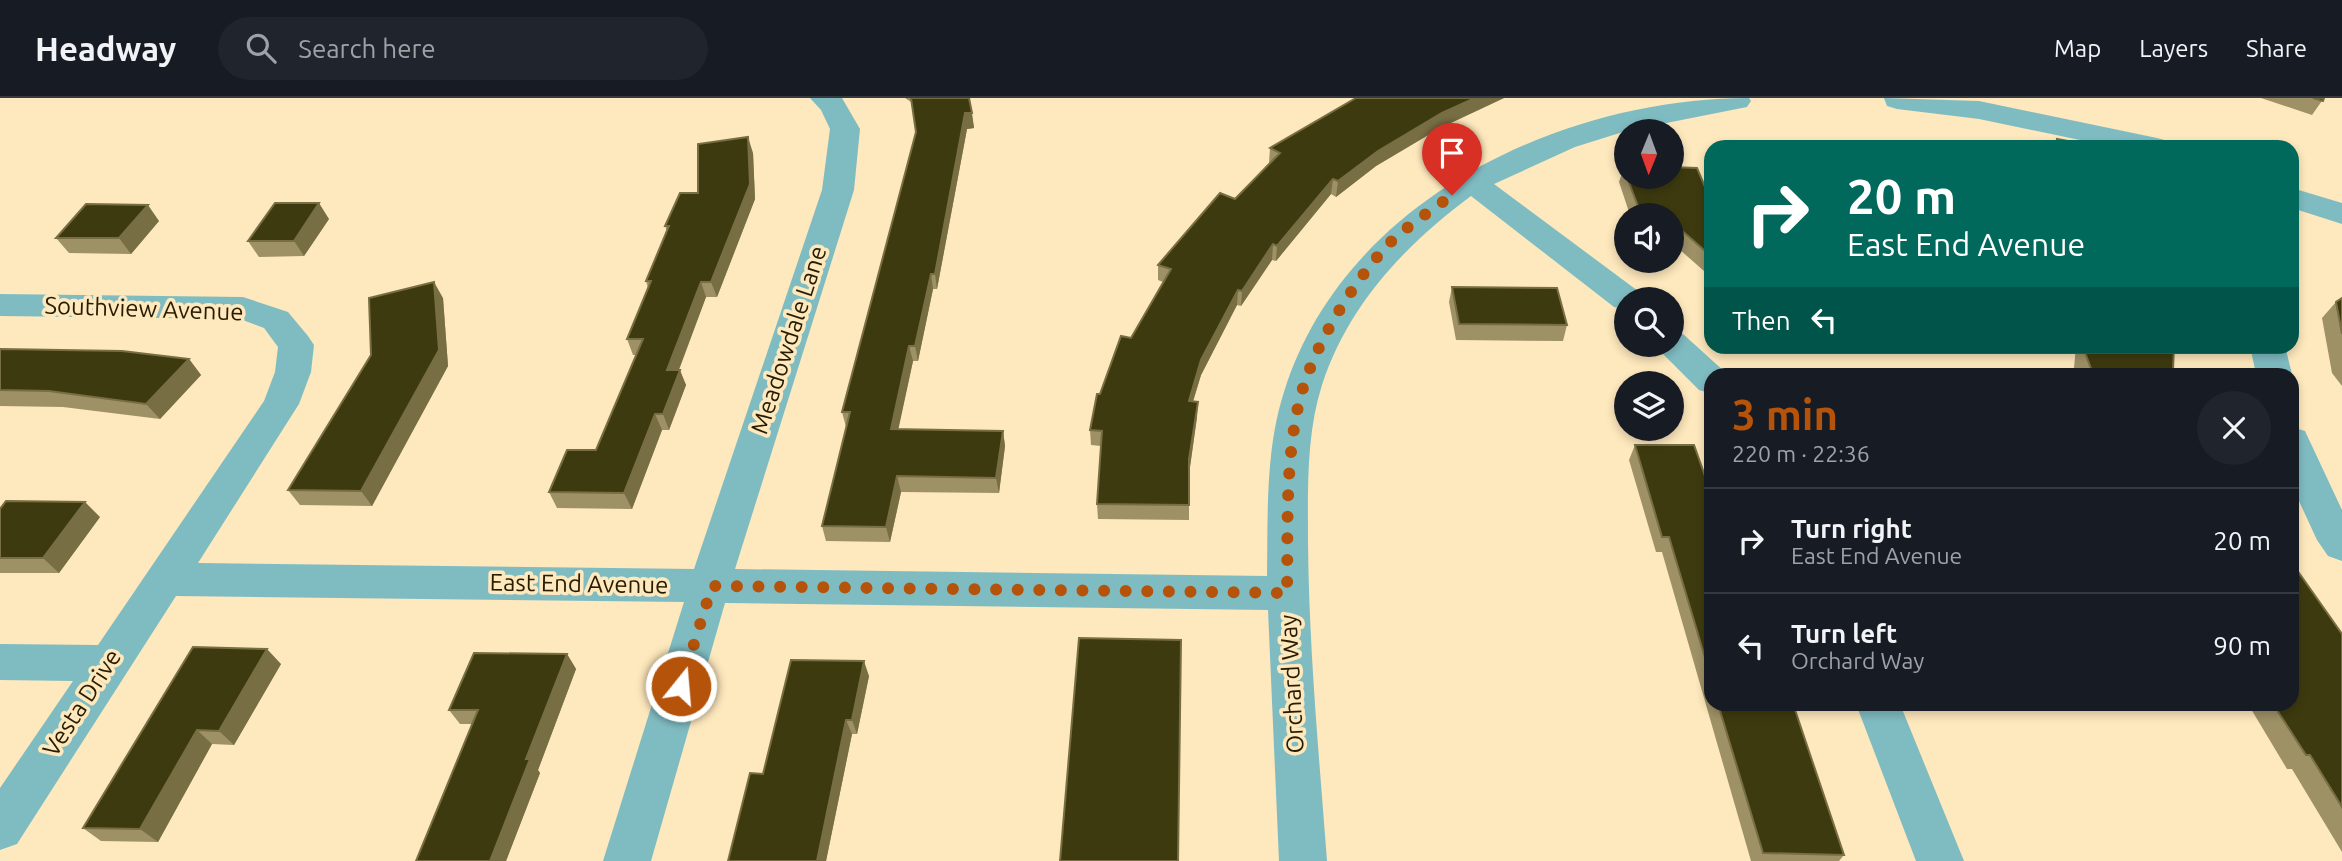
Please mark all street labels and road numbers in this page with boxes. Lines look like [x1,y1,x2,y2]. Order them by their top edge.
street label: Meadowdale Lane [745,242,832,437]
street label: Southview Avenue [44,292,244,325]
street label: East End Avenue [489,568,669,599]
street label: Orchard Way [1274,613,1309,754]
street label: Vesta Drive [37,644,126,761]

